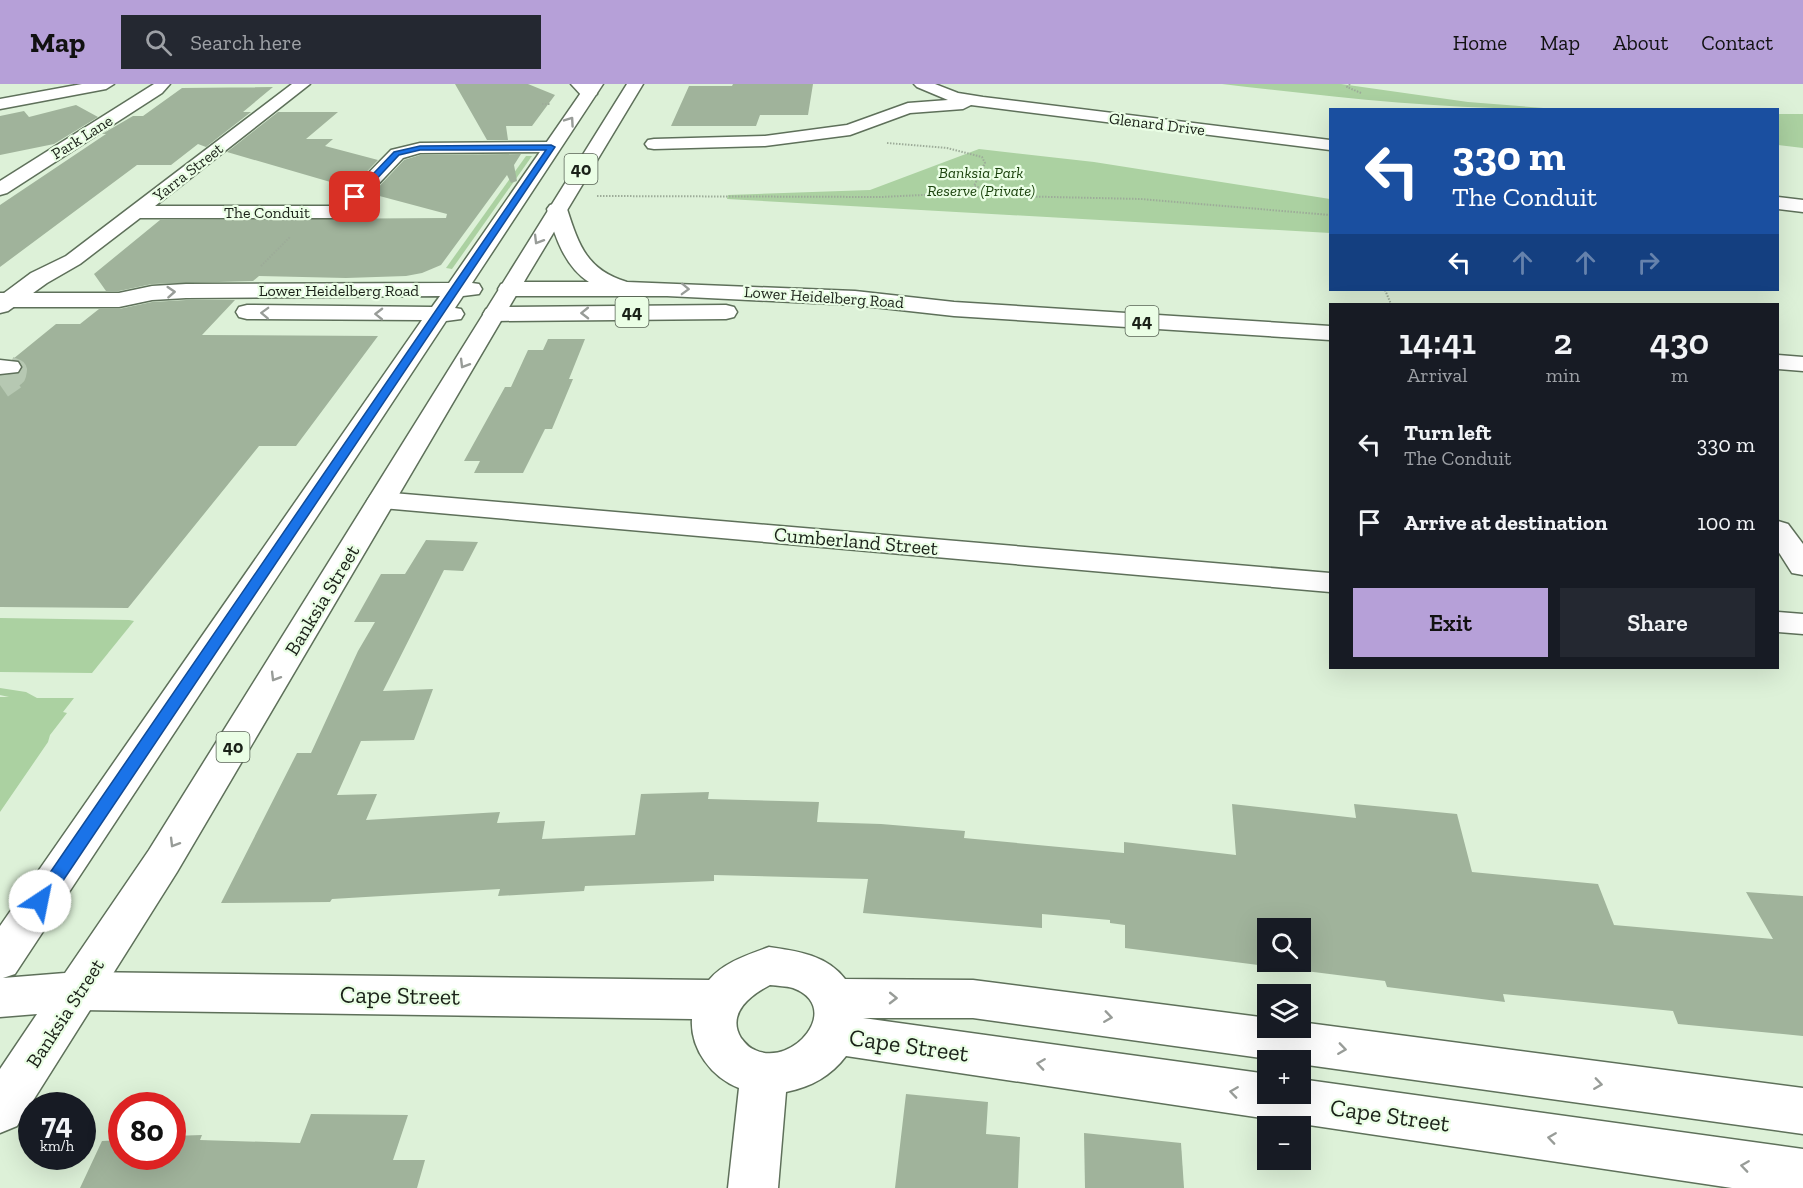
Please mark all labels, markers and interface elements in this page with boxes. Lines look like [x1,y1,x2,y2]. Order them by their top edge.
search box [121,15,541,69]
text: Map [30,26,85,59]
icon: search [142,26,175,59]
text: Search here [190,29,302,56]
text: Home [1453,30,1507,55]
text: Map [1540,30,1580,55]
text: About [1613,30,1668,55]
text: Contact [1701,30,1773,55]
street label: Glenard Drive [1108,109,1206,139]
street label: Park Lane [48,111,116,163]
one-way arrow [563,116,574,127]
text: 330 m [1452,130,1566,181]
icon: left [1353,132,1431,210]
street label: Yarra Street [149,139,227,206]
road number: 40 [564,154,598,184]
park label: Banksia Park Reserve (Private) [927,163,1035,200]
pin [329,171,380,222]
icon: arrive [338,180,371,213]
text: The Conduit [1452,181,1597,213]
street label: The Conduit [224,203,310,222]
one-way arrow [534,234,546,244]
icon: left [1443,246,1476,279]
icon: ahead [1506,246,1539,279]
icon: ahead [1569,246,1602,279]
icon: right [1632,246,1665,279]
street label: Lower Heidelberg Road [259,281,419,300]
street label: Lower Heidelberg Road [743,282,905,312]
one-way arrow [680,283,689,296]
one-way arrow [167,285,176,298]
road number: 44 [616,297,648,327]
one-way arrow [260,306,269,319]
road number: 44 [1126,306,1158,336]
one-way arrow [580,307,589,319]
one-way arrow [375,308,384,321]
text: 14:41 [1399,320,1476,363]
text: 2 [1553,320,1573,363]
text: 430 [1650,320,1709,363]
one-way arrow [459,358,471,368]
text: Arrival [1407,363,1468,387]
text: min [1546,363,1580,387]
text: m [1671,363,1688,387]
text: Turn left [1404,419,1491,446]
icon: left [1353,428,1386,461]
text: 330 m [1697,431,1755,458]
text: The Conduit [1404,446,1511,470]
icon: arrive [1353,506,1386,539]
text: Arrive at destination [1404,509,1607,536]
text: 100 m [1697,509,1755,536]
street label: Cumberland Street [773,522,940,560]
street label: Banksia Street [280,540,365,660]
button: Exit [1353,588,1548,657]
button: Share [1560,588,1755,657]
one-way arrow [271,671,283,681]
road number: 40 [216,732,250,762]
one-way arrow [170,837,181,848]
position arrow [8,869,72,933]
map controls [1257,918,1311,1170]
button: search [1257,918,1311,972]
street label: Banksia Street [21,954,109,1072]
street label: Cape Street [340,979,460,1011]
button: layers [1257,984,1311,1038]
one-way arrow [888,992,897,1004]
one-way arrow [1103,1011,1112,1023]
street label: Cape Street [847,1022,971,1068]
one-way arrow [1338,1042,1347,1055]
button: + [1257,1050,1311,1104]
one-way arrow [1037,1059,1046,1071]
one-way arrow [1593,1077,1603,1089]
one-way arrow [1230,1087,1239,1099]
speed limit sign: 80 [108,1092,186,1170]
street label: Cape Street [1328,1092,1452,1138]
text: 74 [41,1106,73,1142]
button: − [1257,1116,1311,1170]
one-way arrow [1547,1133,1557,1145]
text: km/h [40,1137,74,1155]
one-way arrow [1740,1160,1750,1172]

